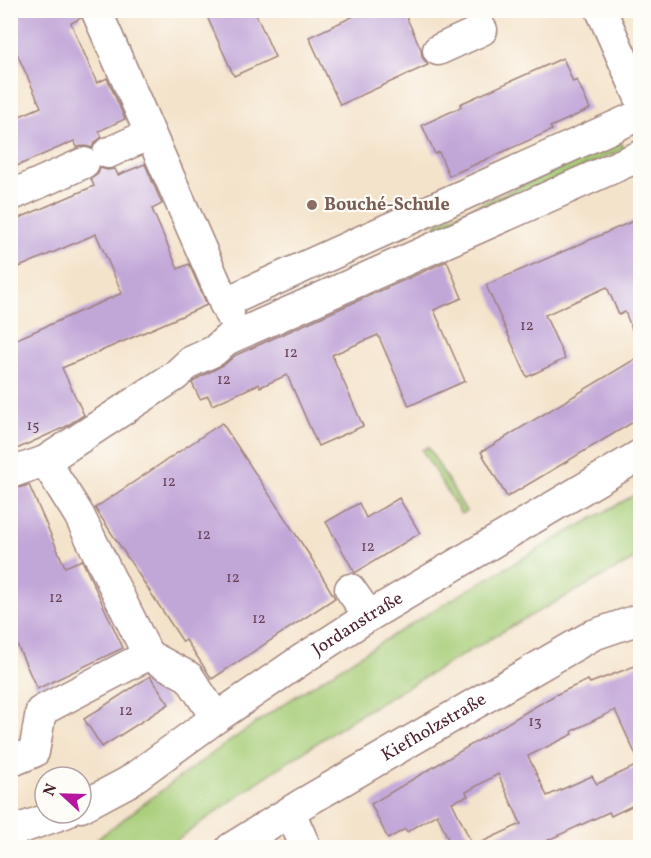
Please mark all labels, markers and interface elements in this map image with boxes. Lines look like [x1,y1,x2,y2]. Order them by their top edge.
place label: Bouché-Schule [324,193,450,218]
marker: Bouché-Schule [305,198,319,212]
house number: 12 [520,316,534,337]
house number: 12 [284,343,298,364]
house number: 12 [217,370,231,391]
house number: 15 [26,416,40,437]
house number: 12 [162,472,176,493]
house number: 12 [197,525,211,546]
house number: 12 [361,537,375,558]
house number: 12 [226,568,240,589]
street label: Jordanstraße [307,586,408,662]
house number: 12 [49,588,63,609]
house number: 12 [252,609,266,630]
street label: Kiefholzstraße [377,687,491,768]
house number: 12 [119,701,133,722]
house number: 13 [528,712,542,733]
north arrow [33,765,93,825]
text: N [39,780,63,800]

